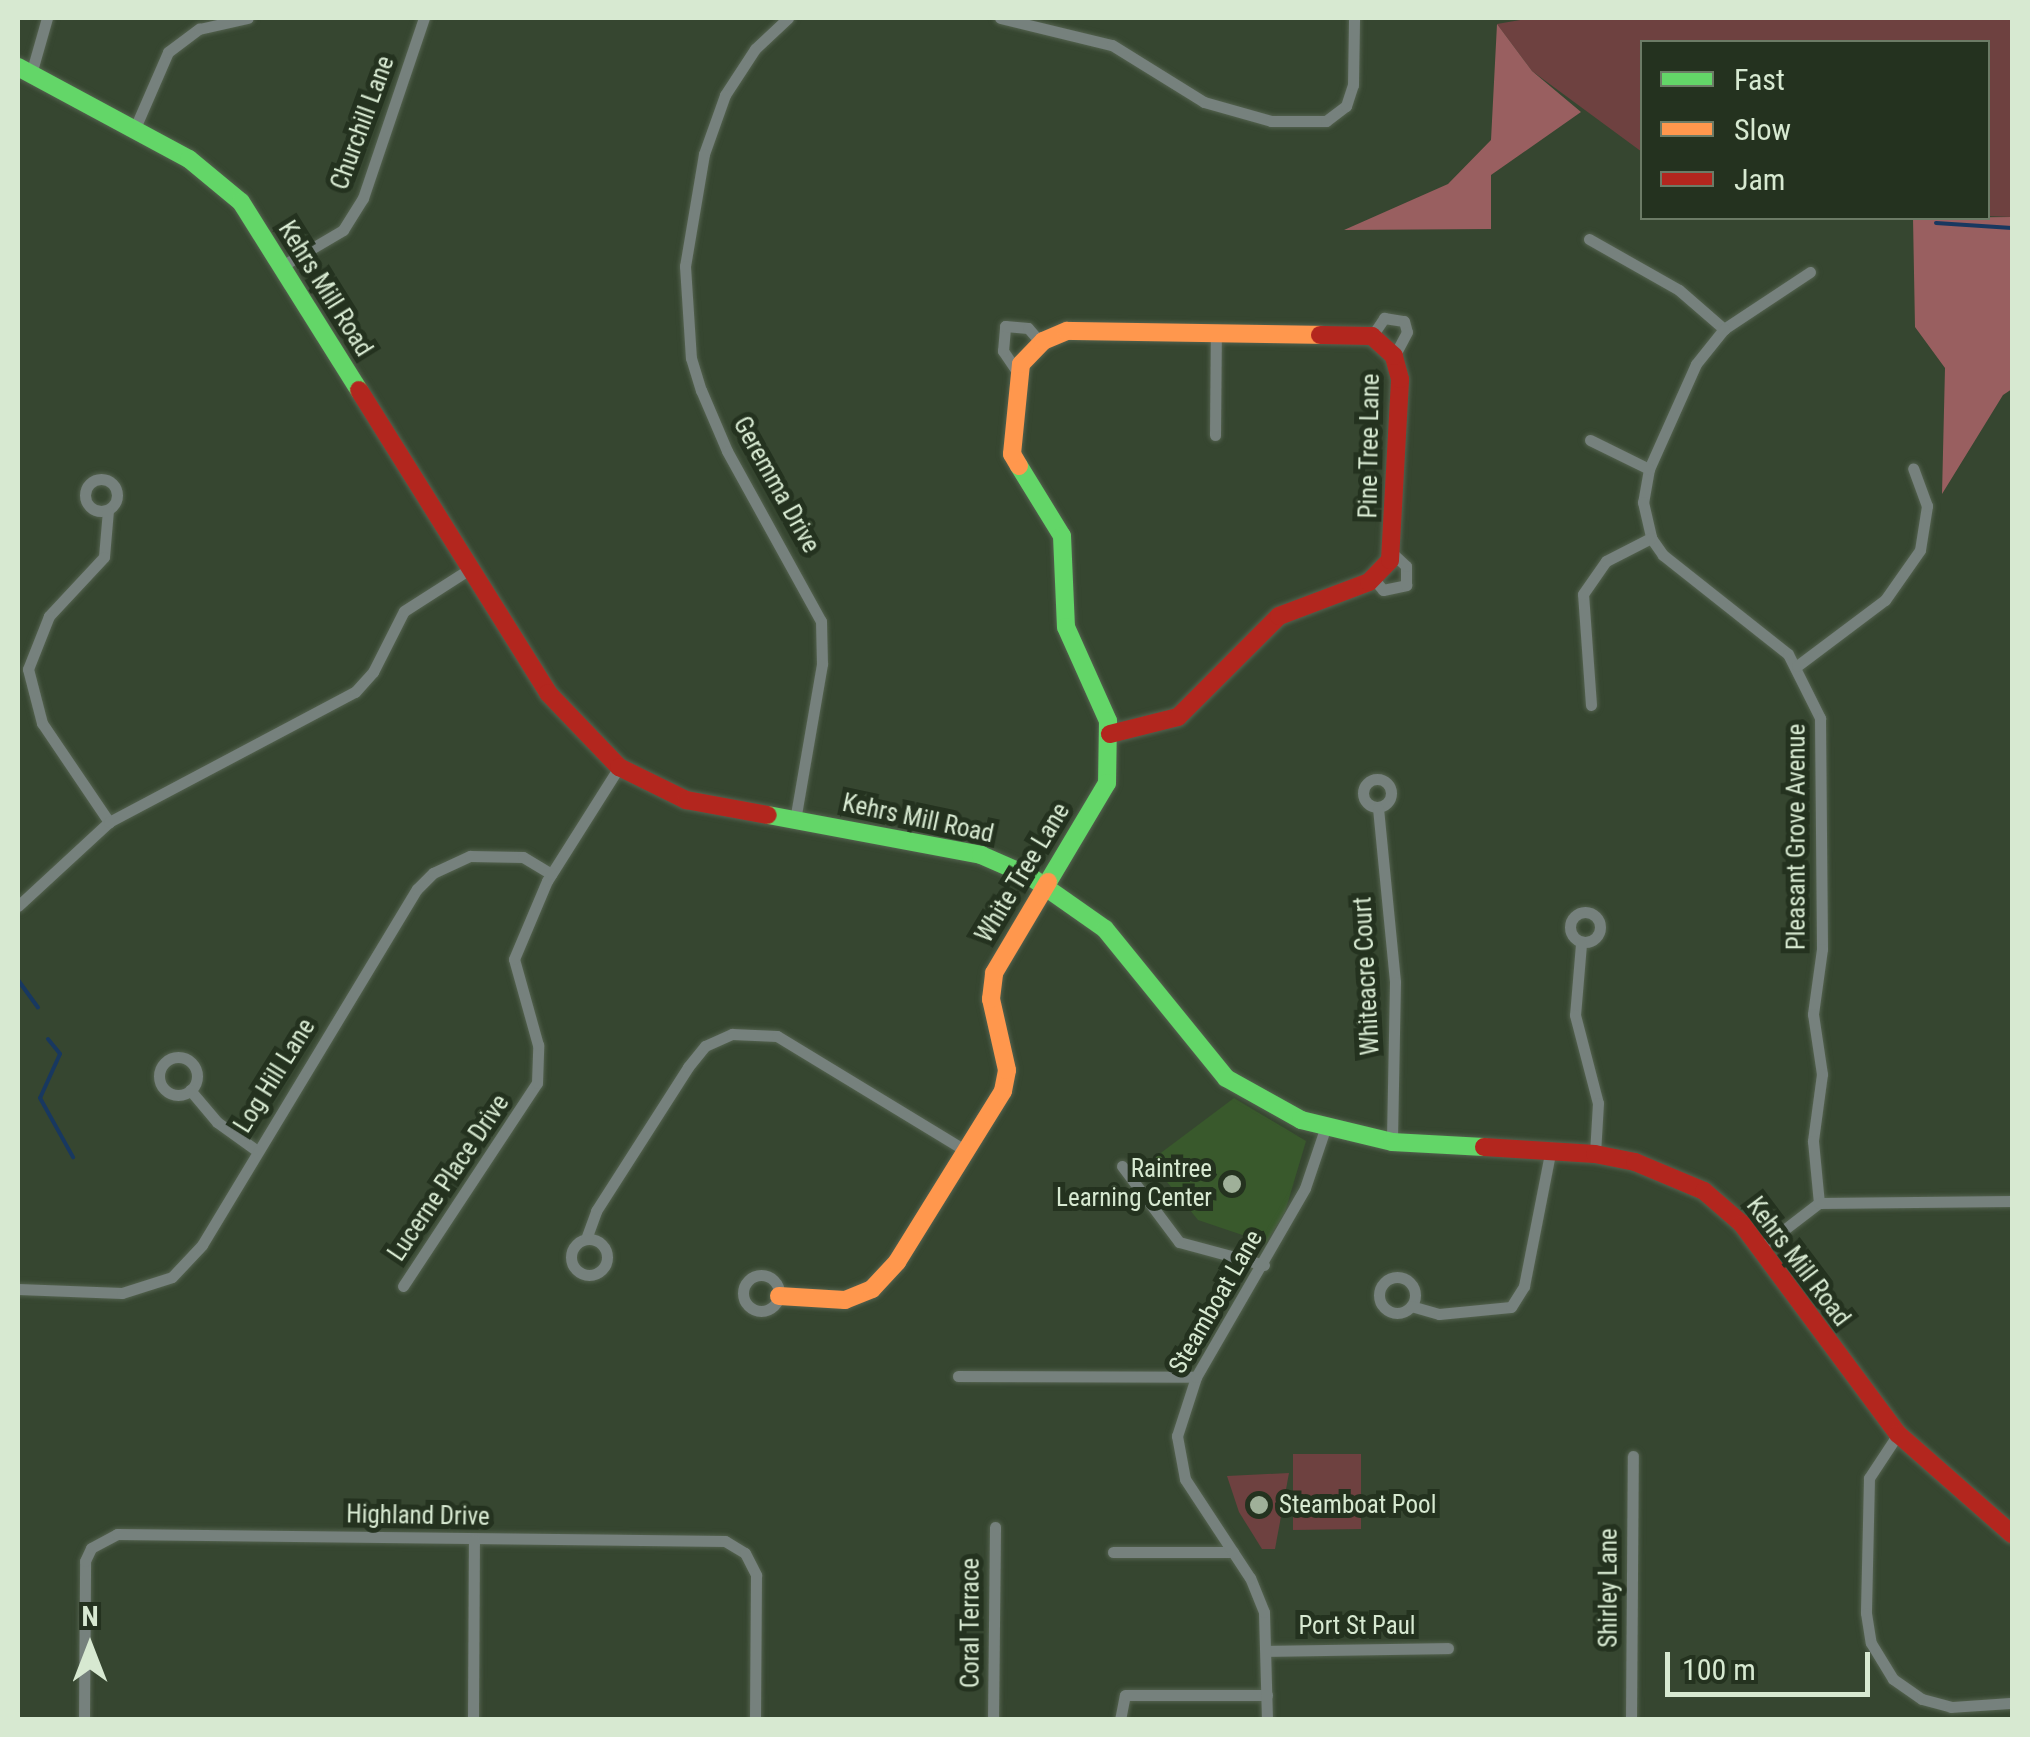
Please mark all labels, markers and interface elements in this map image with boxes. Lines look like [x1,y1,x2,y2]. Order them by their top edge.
legend [1640,40,1990,220]
street label: Churchill Lane [325,52,401,194]
text: Fast [1734,62,1785,97]
text: Slow [1734,112,1791,147]
text: Jam [1734,162,1785,197]
street label: Kehrs Mill Road [272,216,378,362]
street label: Pine Tree Lane [1354,373,1386,519]
street label: Geremma Drive [726,412,826,558]
street label: Pleasant Grove Avenue [1782,724,1812,950]
street label: Kehrs Mill Road [840,788,996,850]
street label: White Tree Lane [969,798,1077,948]
street label: Whiteacre Court [1348,896,1386,1056]
street label: Log Hill Lane [228,1014,322,1138]
street label: Lucerne Place Drive [382,1089,516,1267]
place label: Raintree Learning Center [1056,1155,1212,1214]
marker: Raintree Learning Center [1221,1173,1243,1195]
street label: Kehrs Mill Road [1740,1192,1856,1332]
street label: Steamboat Lane [1163,1225,1269,1379]
place label: Steamboat Pool [1279,1490,1436,1520]
marker: Steamboat Pool [1248,1494,1270,1516]
street label: Highland Drive [346,1500,490,1532]
street label: Shirley Lane [1594,1528,1624,1648]
street label: Coral Terrace [956,1558,986,1688]
north arrow [40,1597,140,1697]
text: N [81,1600,99,1633]
street label: Port St Paul [1298,1611,1416,1641]
scale bar [1670,1632,1875,1694]
text: 100 m [1682,1652,1756,1687]

